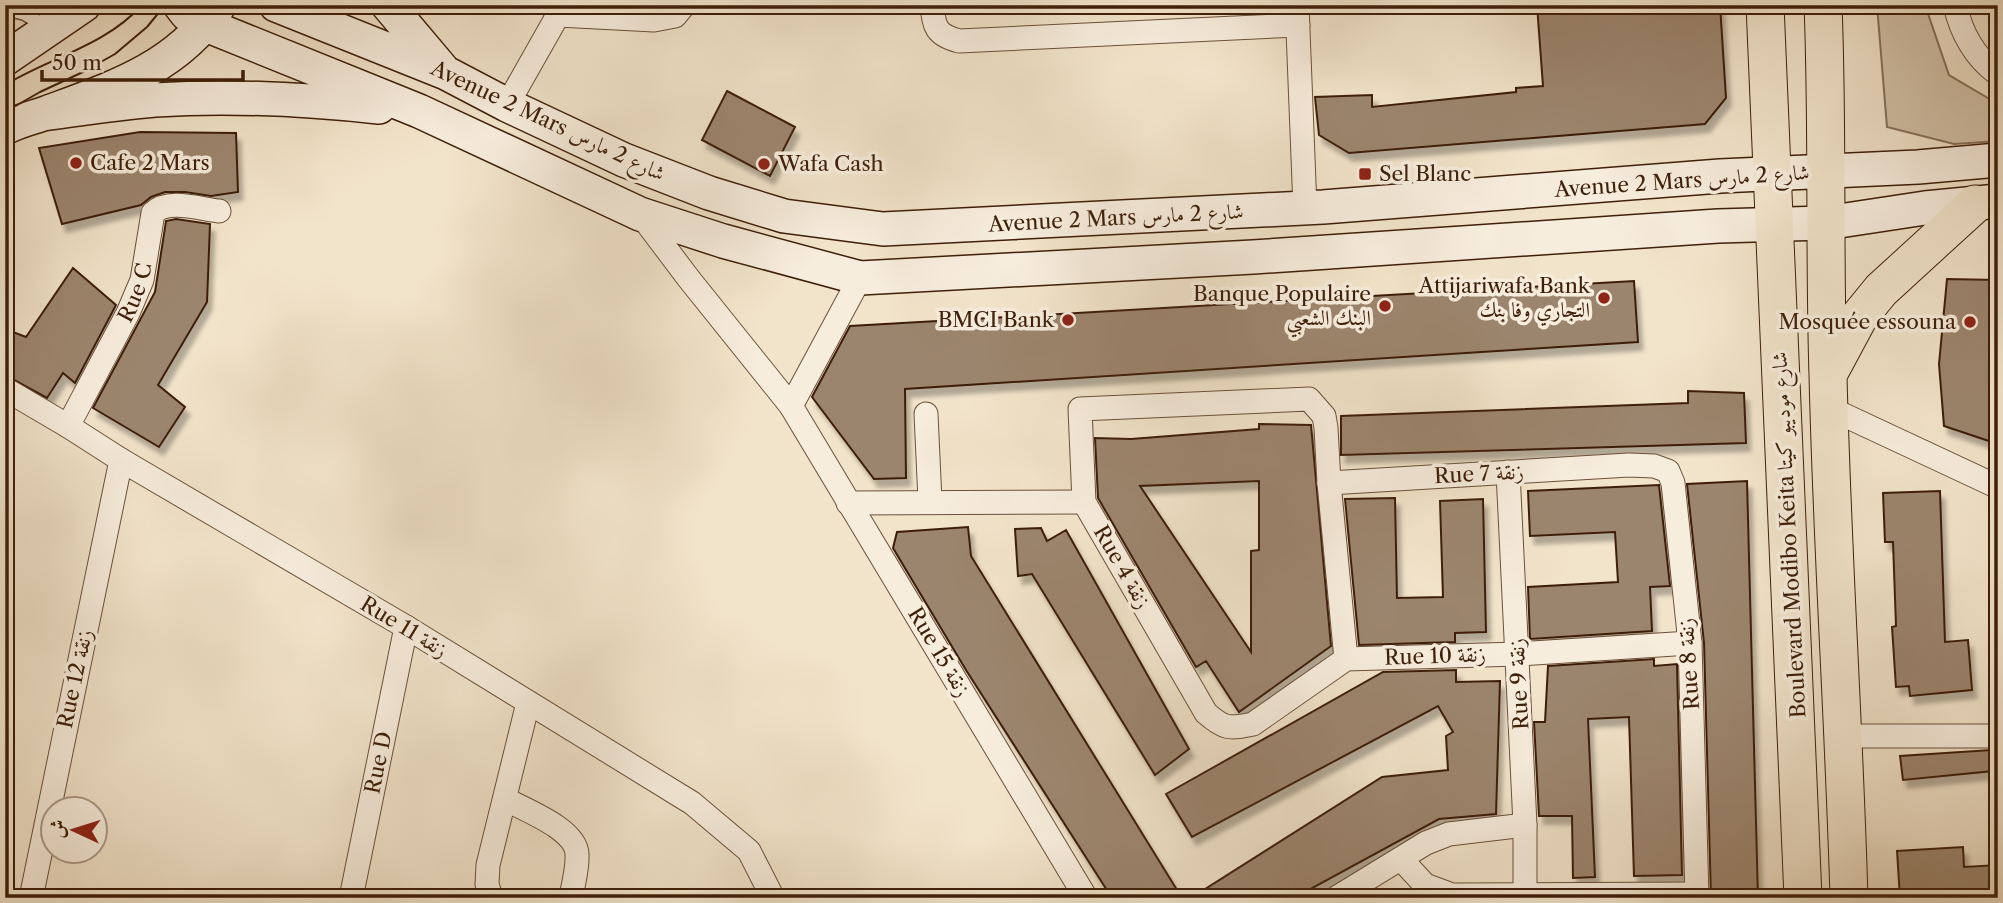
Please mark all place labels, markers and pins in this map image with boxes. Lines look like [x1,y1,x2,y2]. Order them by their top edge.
place label: Cafe 2 Mars [90,150,210,175]
place label: Wafa Cash [777,151,884,176]
marker: Cafe 2 Mars [68,155,84,171]
marker: Wafa Cash [756,156,772,172]
place label: Sel Blanc [1379,161,1471,186]
marker: Sel Blanc [1357,166,1373,182]
place label: Attijariwafa Bank التجاري وفا بنك [1418,273,1591,326]
place label: Banque Populaire البنك الشعبي [1193,281,1371,338]
marker: Attijariwafa Bank التجاري وفا بنك [1596,290,1612,306]
marker: Banque Populaire البنك الشعبي [1377,298,1393,314]
place label: BMCI Bank [938,307,1055,332]
place label: Mosquée essouna [1778,309,1957,334]
marker: BMCI Bank [1060,312,1076,328]
marker: Mosquée essouna [1962,314,1978,330]

